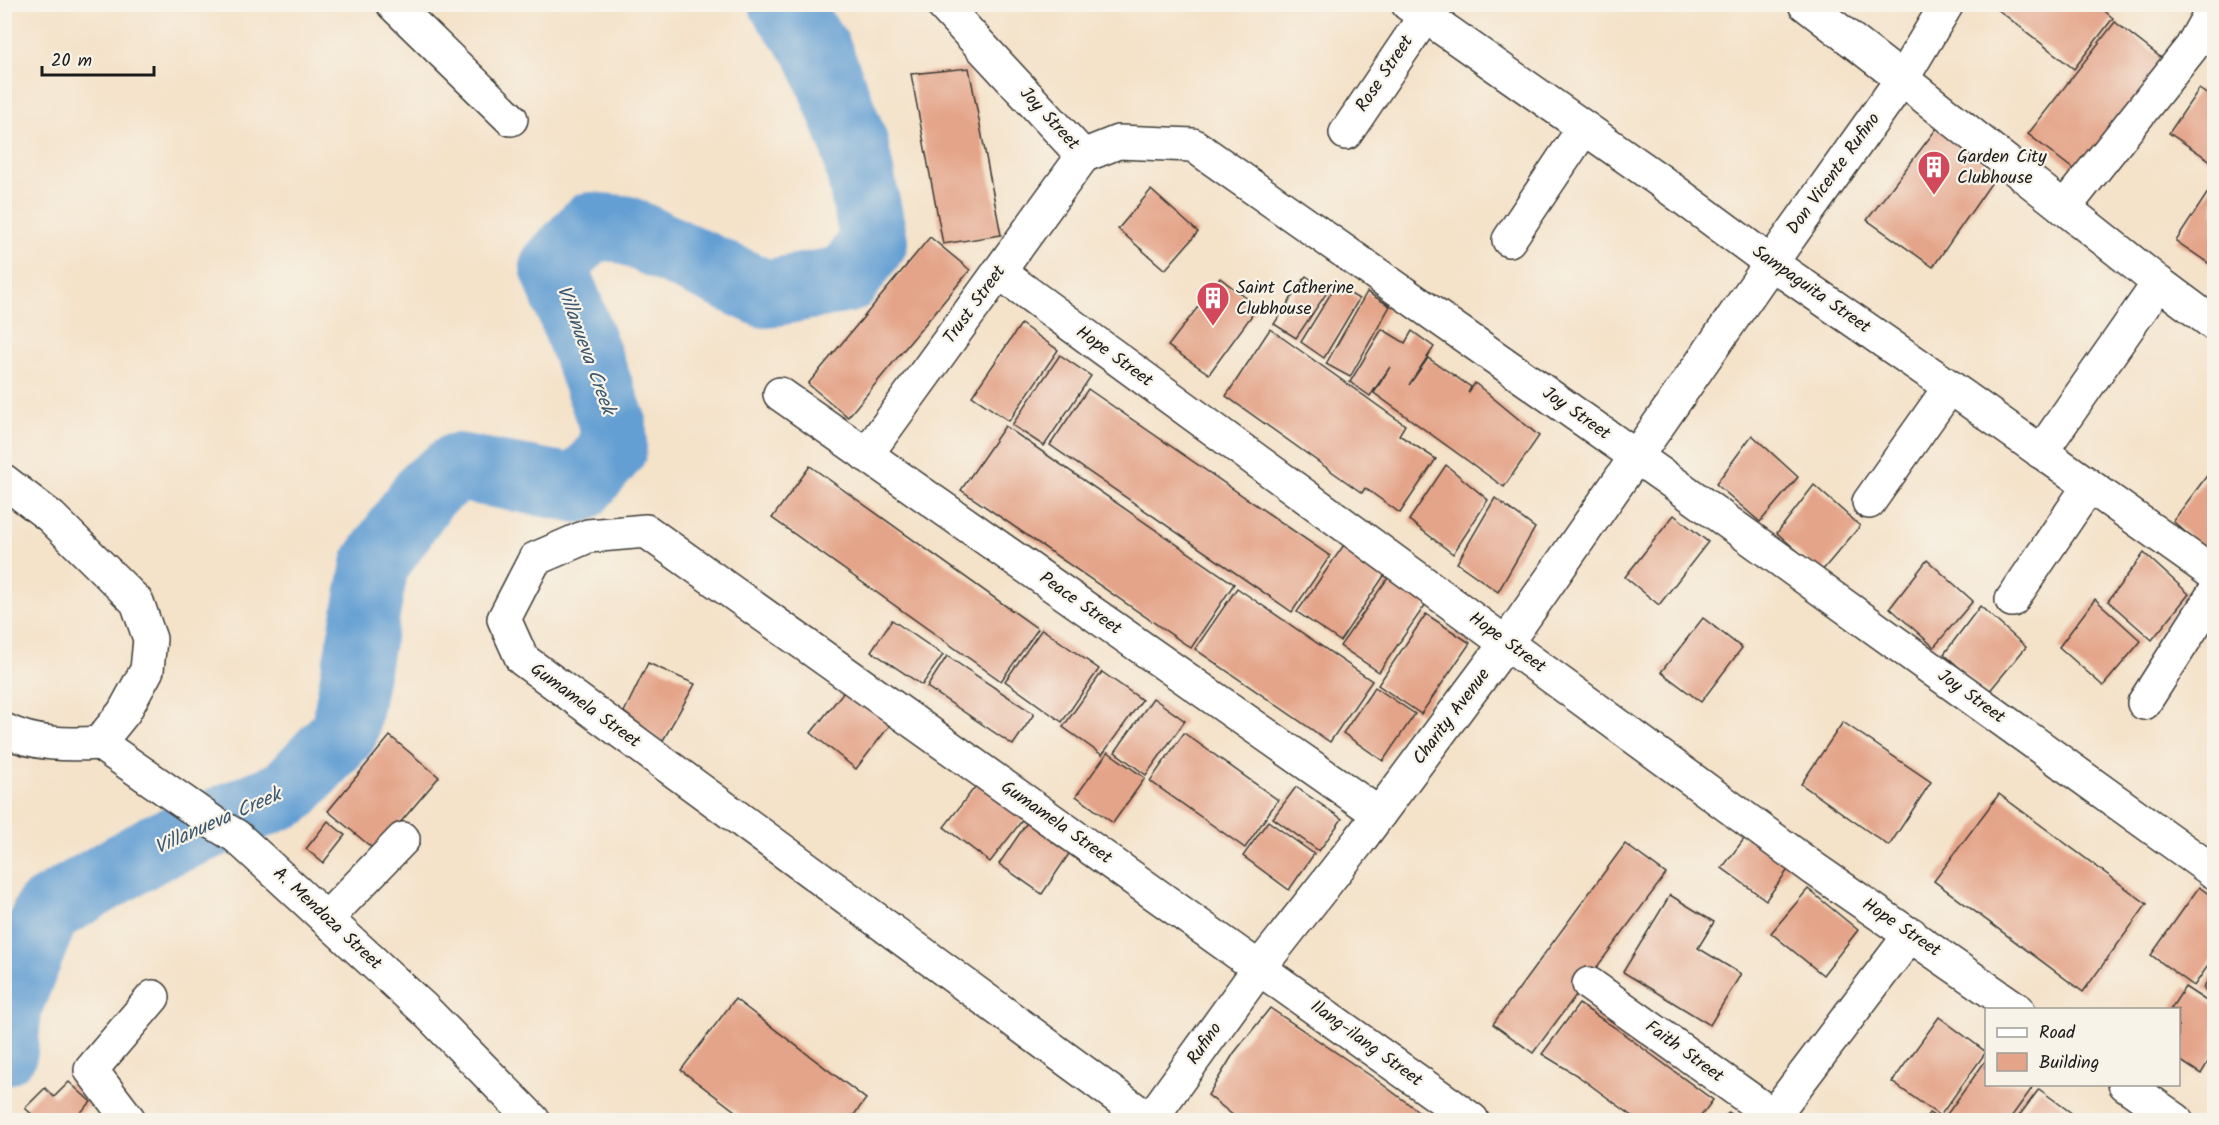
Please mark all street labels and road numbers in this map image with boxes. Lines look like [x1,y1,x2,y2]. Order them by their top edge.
street label: Rose Street [1349,29,1422,118]
street label: Joy Street [1012,81,1087,158]
street label: Don Vicente Rufino [1780,107,1888,241]
street label: Sampaguita Street [1746,238,1877,342]
street label: Trust Street [936,259,1014,351]
street label: Hope Street [1069,319,1160,396]
street label: Joy Street [1536,380,1617,449]
street label: Peace Street [1033,565,1128,644]
street label: Hope Street [1462,605,1553,682]
street label: Gumamela Street [524,656,647,757]
street label: Charity Avenue [1406,662,1498,772]
street label: Joy Street [1931,662,2012,732]
street label: Gumamela Street [994,774,1119,873]
street label: A. Mendoza Street [266,860,389,978]
street label: Hope Street [1856,891,1947,966]
street label: Ilang-ilang Street [1304,993,1429,1095]
street label: Faith Street [1638,1013,1730,1091]
street label: Rufino [1180,1017,1230,1071]

